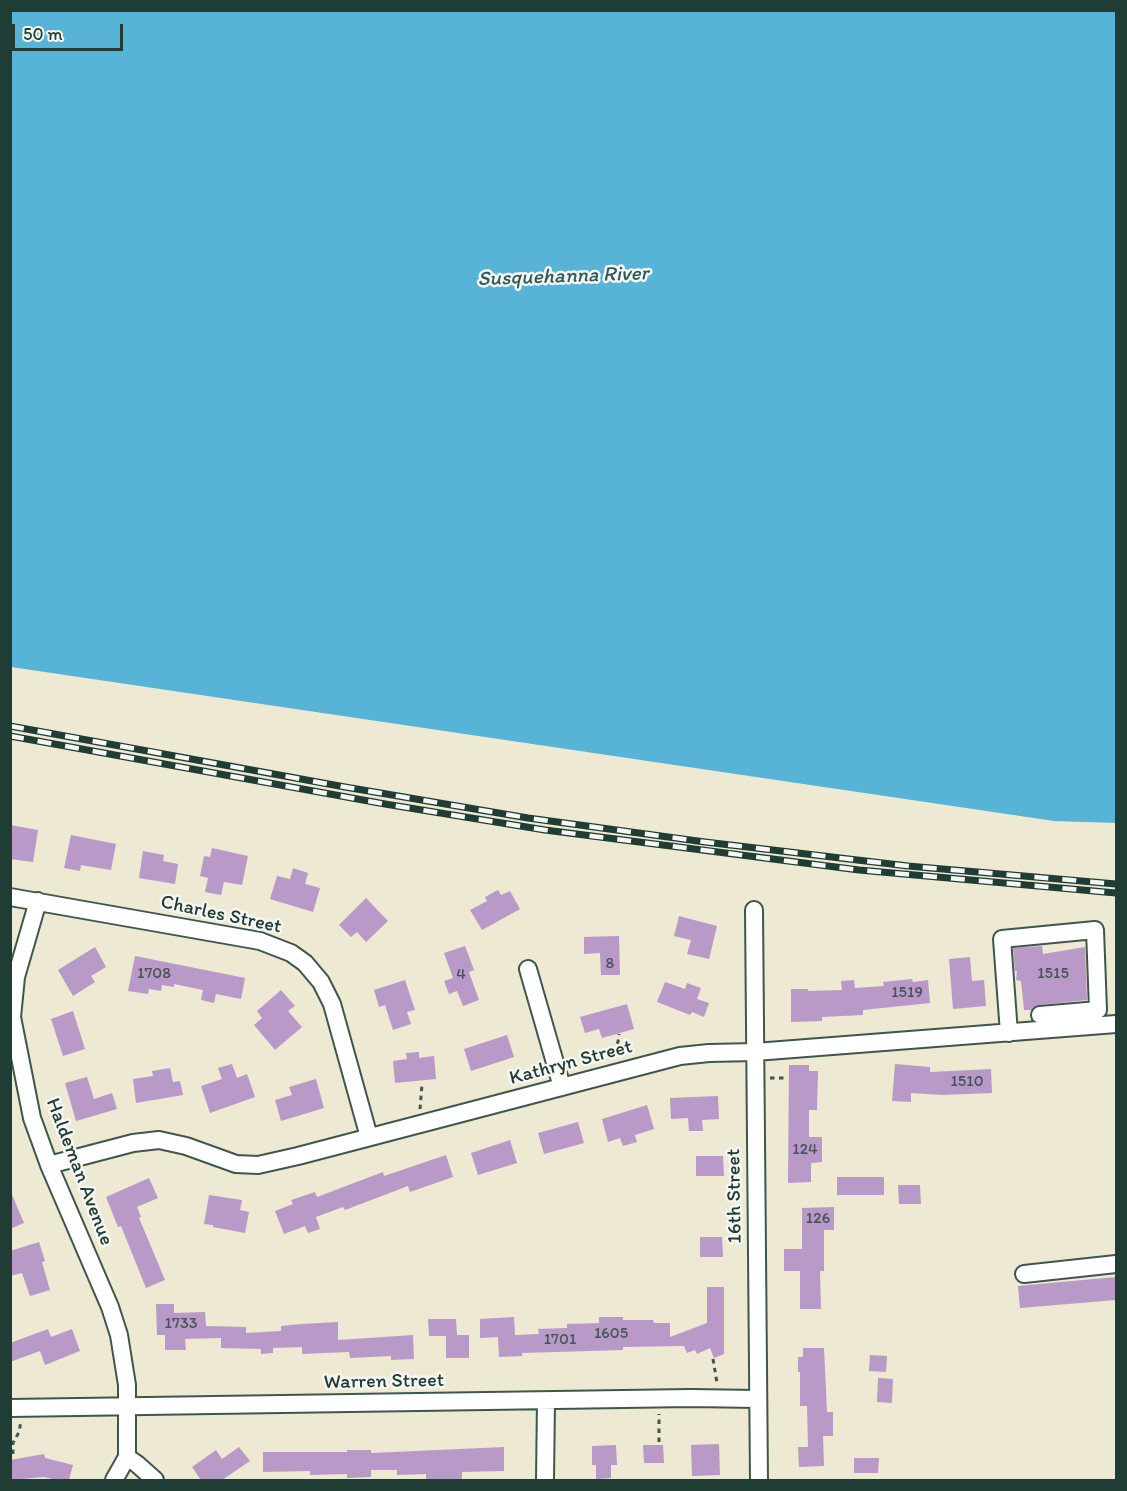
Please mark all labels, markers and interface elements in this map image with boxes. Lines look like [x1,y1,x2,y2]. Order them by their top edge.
scale bar [15,12,126,50]
text: 50 m [23,23,63,45]
water label: Susquehanna River [477,261,649,293]
street label: Charles Street [158,890,284,940]
house number: 8 [606,954,614,974]
house number: 1708 [137,964,171,984]
house number: 1515 [1037,964,1069,984]
house number: 4 [456,965,466,985]
house number: 1519 [891,983,923,1003]
street label: Kathryn Street [507,1035,635,1091]
house number: 1510 [950,1072,984,1092]
street label: Haldeman Avenue [40,1095,118,1249]
house number: 124 [792,1140,818,1160]
street label: 16th Street [722,1148,748,1244]
house number: 126 [806,1209,830,1229]
house number: 1733 [165,1314,197,1334]
house number: 1605 [594,1324,628,1344]
house number: 1701 [544,1330,576,1350]
street label: Warren Street [324,1369,444,1395]

